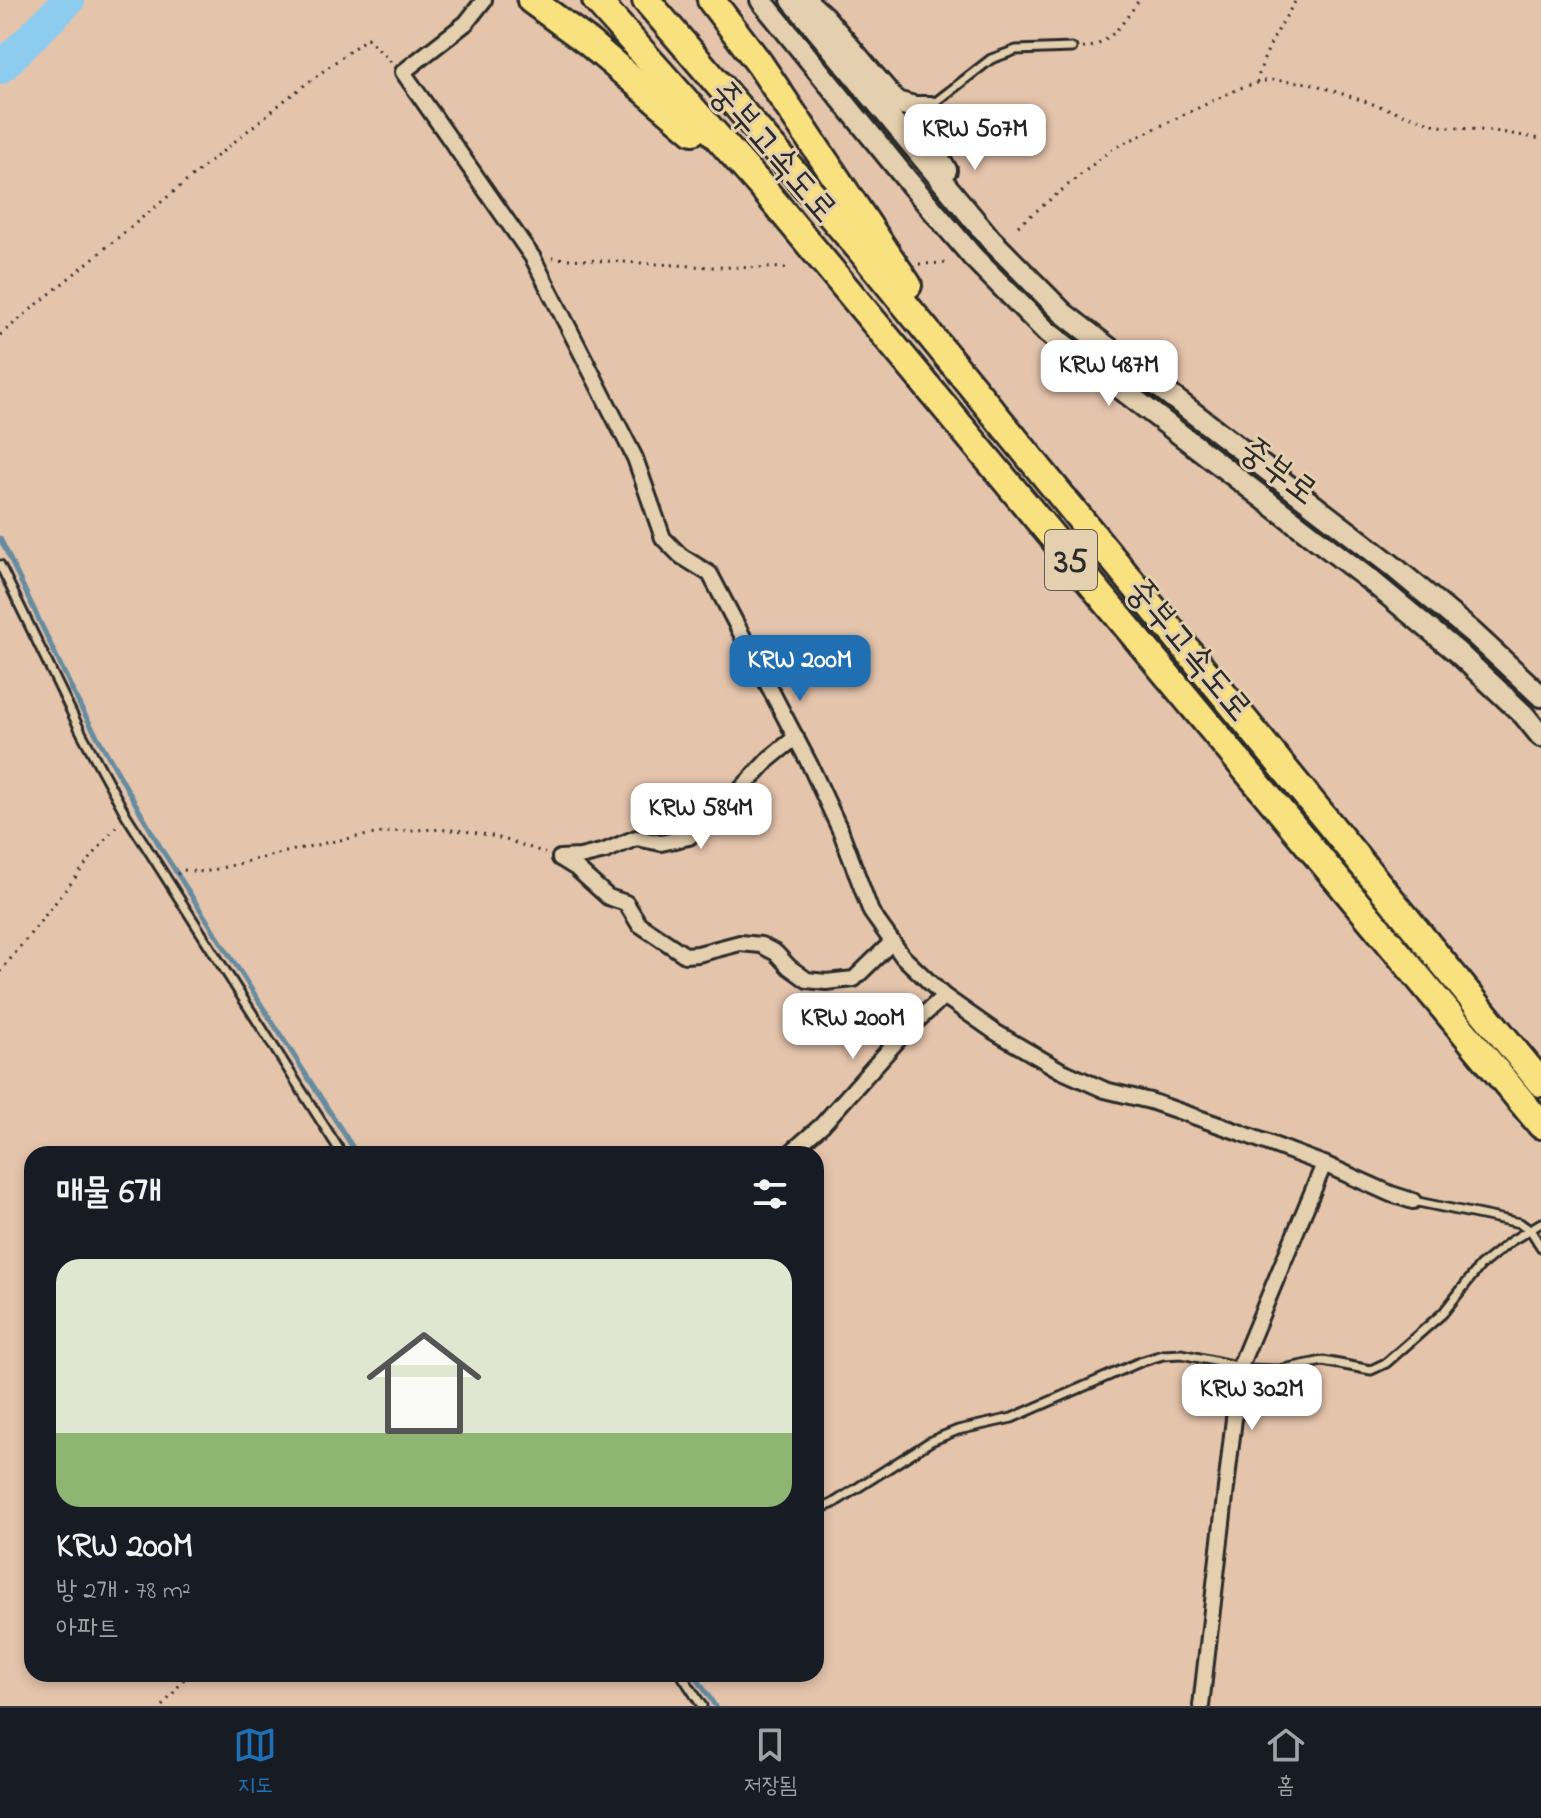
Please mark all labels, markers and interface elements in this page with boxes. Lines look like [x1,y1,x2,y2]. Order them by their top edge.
street label: 중부고속도로 [695,70,849,236]
pin: KRW 507M [892,104,1058,172]
text: KRW 507M [922,111,1028,149]
pin: KRW 487M [1026,340,1192,408]
text: KRW 487M [1059,347,1159,385]
street label: 중부로 [1227,425,1328,520]
road number: 35 [1045,530,1097,590]
street label: 중부고속도로 [1111,567,1264,735]
pin: KRW 200M [717,635,883,703]
text: KRW 200M [748,642,852,680]
pin: KRW 584M [618,783,784,851]
text: KRW 584M [649,790,753,828]
pin: KRW 200M [770,993,936,1061]
text: KRW 200M [801,1000,905,1038]
text: 매물 6개 [56,1169,162,1219]
icon: filters [748,1172,792,1216]
icon: home [352,1311,496,1455]
pin: KRW 302M [1169,1364,1335,1432]
text: KRW 302M [1200,1371,1304,1409]
text: KRW 200M [56,1523,193,1573]
text: 방 2개 · 78 m² [56,1573,191,1611]
text: 아파트 [56,1611,119,1649]
tab: 지도 [233,1723,277,1803]
tab: 저장됨 [744,1723,797,1803]
tab: 홈 [1264,1723,1308,1803]

